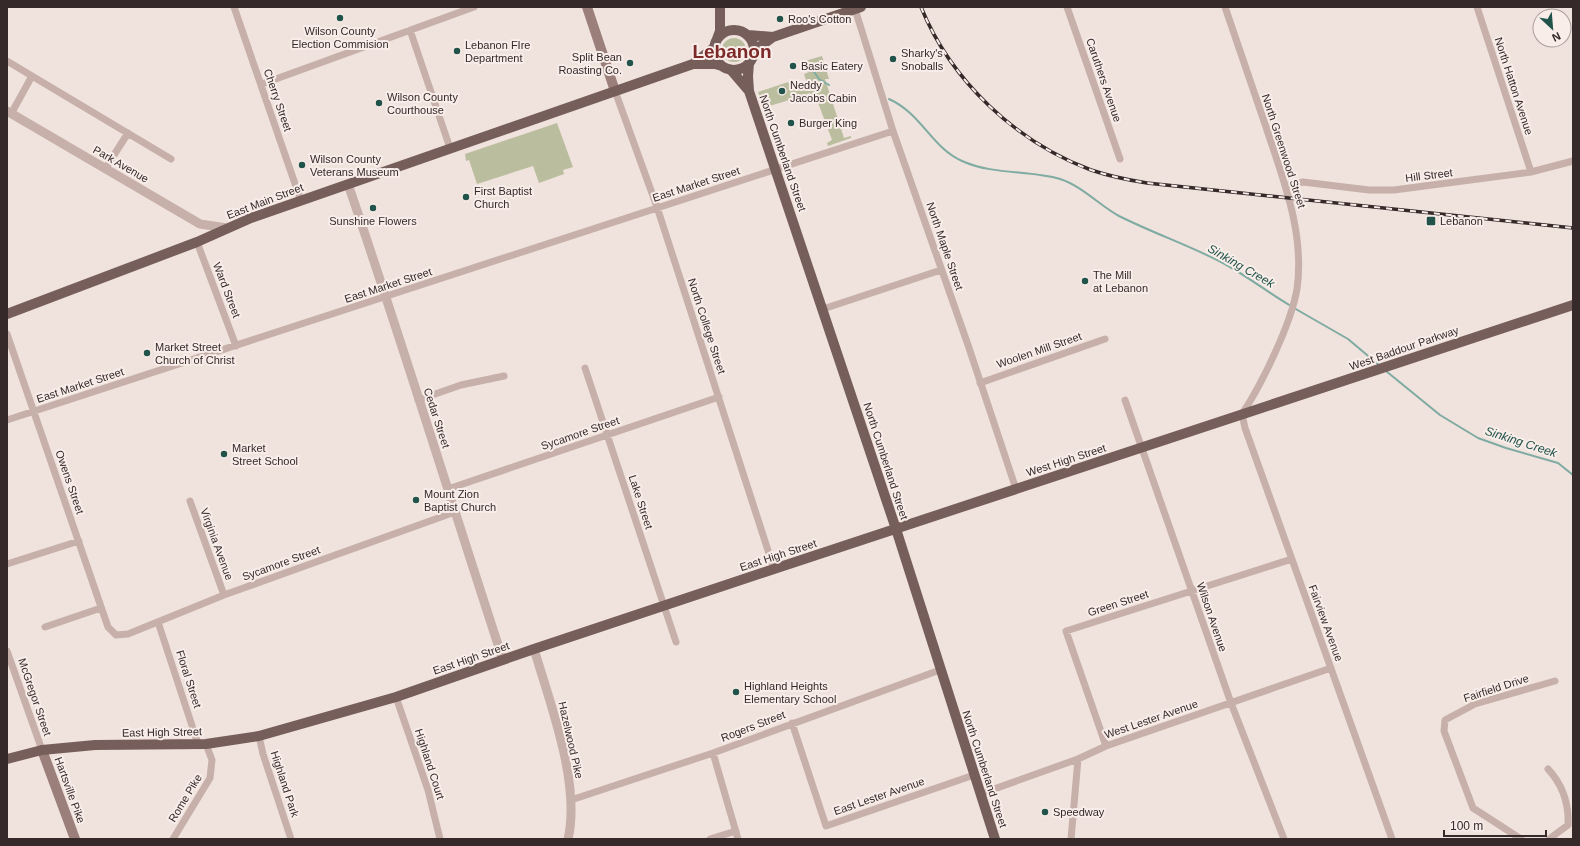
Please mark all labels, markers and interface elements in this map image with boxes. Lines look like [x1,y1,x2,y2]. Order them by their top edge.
north arrow [1532,8,1572,48]
marker: Wilson County Election Commision [335,13,345,23]
place label: Roo's Cotton [788,13,851,25]
marker: Roo's Cotton [775,14,785,24]
place label: Wilson County Election Commision [291,25,389,50]
text: N [1550,30,1563,44]
street label: North Hatton Avenue [1493,36,1535,136]
street label: Caruthers Avenue [1084,37,1124,123]
place label: Lebanon FIre Department [465,39,530,64]
district label: Lebanon [692,41,772,62]
marker: Lebanon FIre Department [452,46,462,56]
place label: Sharky's Snoballs [901,47,944,72]
place label: Split Bean Roasting Co. [558,51,622,76]
marker: Sharky's Snoballs [888,54,898,64]
marker: Split Bean Roasting Co. [625,58,635,68]
place label: Basic Eatery [801,60,863,72]
marker: Basic Eatery [788,61,798,71]
street label: Cherry Street [262,67,294,133]
place label: Neddy Jacobs Cabin [790,79,857,104]
marker: Neddy Jacobs Cabin [777,86,787,96]
place label: Wilson County Courthouse [387,91,458,116]
street label: North Greenwood Street [1260,92,1308,210]
street label: North Cumberland Street [757,93,809,213]
marker: Wilson County Courthouse [374,98,384,108]
place label: Burger King [799,117,857,129]
marker: Burger King [786,118,796,128]
street label: Park Avenue [91,143,151,185]
place label: Wilson County Veterans Museum [310,153,399,178]
marker: Wilson County Veterans Museum [297,160,307,170]
street label: East Market Street [651,164,741,204]
street label: Hill Street [1405,166,1453,184]
street label: East Main Street [225,181,305,221]
place label: First Baptist Church [474,185,532,210]
marker: First Baptist Church [461,192,471,202]
street label: North Maple Street [924,200,966,292]
marker: Sunshine Flowers [368,203,378,213]
place label: Sunshine Flowers [329,215,417,227]
marker: Lebanon [1425,215,1437,227]
place label: Lebanon [1440,215,1483,227]
water label: Sinking Creek [1205,241,1278,291]
street label: Ward Street [211,261,243,319]
street label: East Market Street [343,265,433,305]
place label: The Mill at Lebanon [1093,269,1148,294]
marker: The Mill at Lebanon [1080,276,1090,286]
street label: North College Street [686,277,728,375]
street label: West Baddour Parkway [1348,323,1461,372]
street label: Woolen Mill Street [995,330,1083,370]
place label: Market Street Church of Christ [155,341,234,366]
marker: Market Street Church of Christ [142,348,152,358]
street label: East Market Street [35,365,125,405]
street label: Cedar Street [422,386,452,450]
street label: North Cumberland Street [861,401,911,521]
street label: Sycamore Street [539,414,621,452]
water label: Sinking Creek [1483,424,1560,461]
street label: West High Street [1025,441,1107,479]
place label: Market Street School [232,442,298,467]
street label: Owens Street [53,449,87,515]
marker: Market Street School [219,449,229,459]
street label: Lake Street [627,473,655,531]
place label: Mount Zion Baptist Church [424,488,496,513]
marker: Mount Zion Baptist Church [411,495,421,505]
street label: Virginia Avenue [198,506,236,582]
street label: East High Street [738,537,818,573]
street label: Sycamore Street [240,543,322,583]
street label: Wilson Avenue [1195,581,1229,653]
street label: Fairview Avenue [1307,583,1345,663]
street label: Green Street [1086,588,1150,618]
street label: East High Street [431,639,511,677]
street label: Floral Street [174,649,204,709]
street label: McGregor Street [16,657,54,737]
street label: Fairfield Drive [1462,672,1530,704]
place label: Highland Heights Elementary School [744,680,836,705]
marker: Highland Heights Elementary School [731,687,741,697]
street label: West Lester Avenue [1103,697,1199,741]
street label: Hazelwood Pike [556,700,586,780]
street label: Rogers Street [719,708,787,744]
street label: North Cumberland Street [960,709,1010,829]
street label: East High Street [122,725,202,739]
street label: Highland Court [413,727,447,801]
street label: Highland Park [269,749,302,819]
street label: Hartsville Pike [52,755,88,825]
street label: Rome Pike [166,772,204,824]
street label: East Lester Avenue [832,775,926,817]
place label: Speedway [1053,806,1105,818]
marker: Speedway [1040,807,1050,817]
scale bar [1444,812,1546,838]
text: 100 m [1450,819,1483,833]

